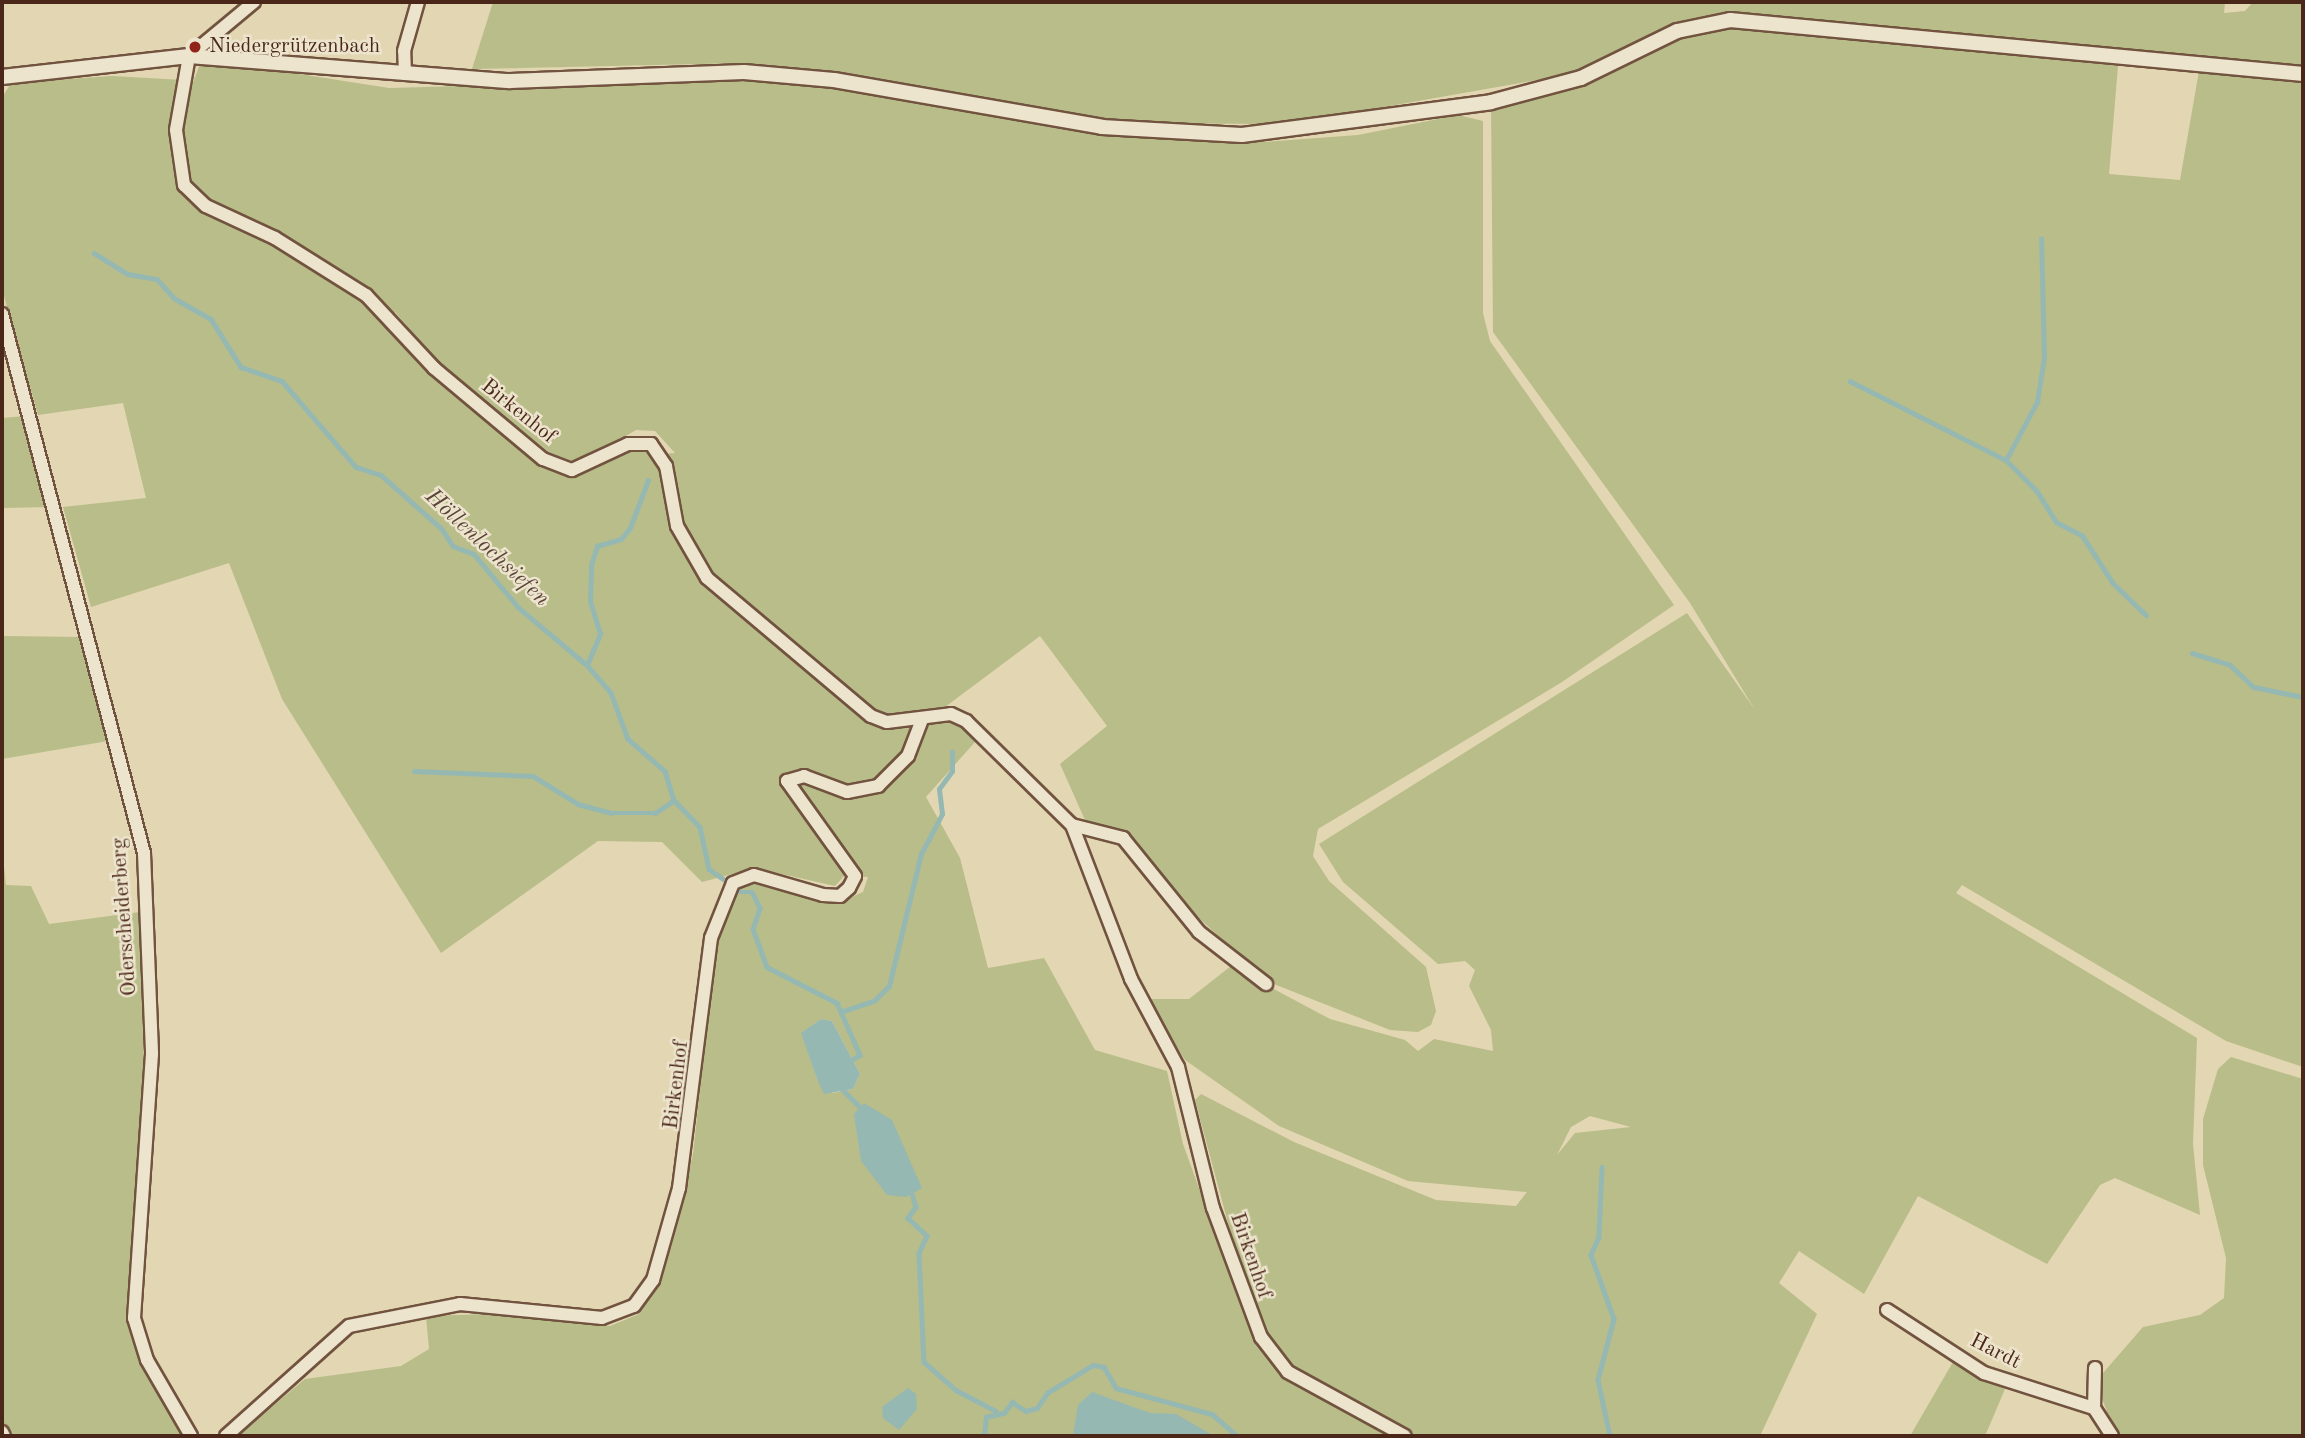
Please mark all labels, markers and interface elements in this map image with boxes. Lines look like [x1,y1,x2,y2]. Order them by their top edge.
place label: Niedergrützenbach [209,34,380,60]
marker: Niedergrützenbach [187,39,203,55]
street label: Birkenhof [475,374,561,450]
water label: Höllenlochsiefen [419,483,555,613]
street label: Oderscheiderberg [107,837,143,997]
street label: Birkenhof [659,1039,695,1131]
street label: Birkenhof [1224,1210,1276,1302]
street label: Hardt [1965,1329,2025,1375]

